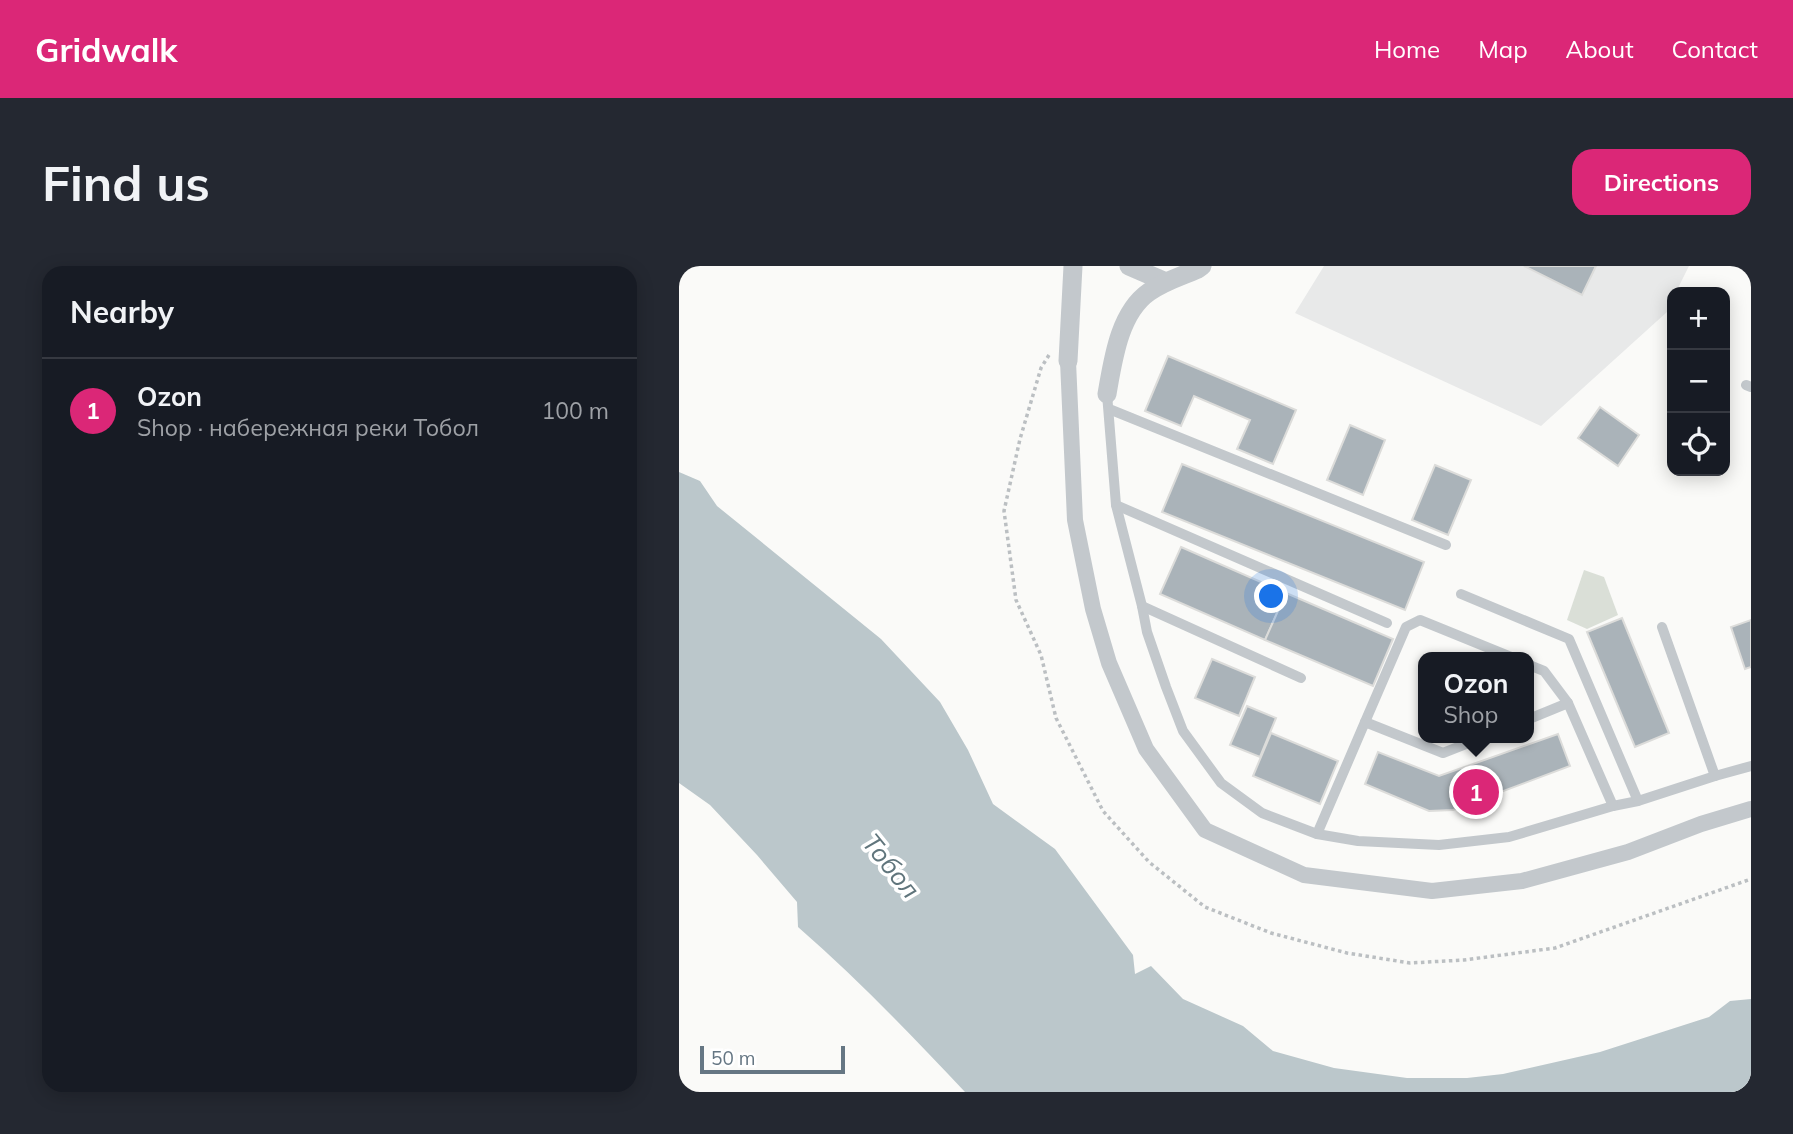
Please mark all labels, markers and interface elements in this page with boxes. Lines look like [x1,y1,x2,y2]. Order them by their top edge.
text: Gridwalk [35,29,178,70]
text: Home [1374,34,1440,64]
text: Map [1478,34,1528,64]
text: About [1566,34,1634,64]
text: Contact [1672,34,1758,64]
button: Directions [1572,149,1751,215]
text: Find us [42,152,210,213]
map controls [1667,287,1730,476]
button: + [1667,287,1730,350]
text: Nearby [70,293,174,331]
button: − [1667,350,1730,413]
text: Ozon [137,380,202,413]
text: 1 [86,396,100,425]
text: 100 m [541,396,609,425]
text: Shop · набережная реки Тобол [137,413,479,442]
button: locate [1667,413,1730,476]
your location [1254,579,1288,613]
popup [1418,652,1534,743]
text: Ozon [1444,667,1508,700]
text: Shop [1444,700,1498,729]
pin: 1 [1453,766,1499,818]
water label: Тобол [855,827,928,905]
scale bar [700,1043,845,1075]
text: 50 m [711,1046,755,1070]

